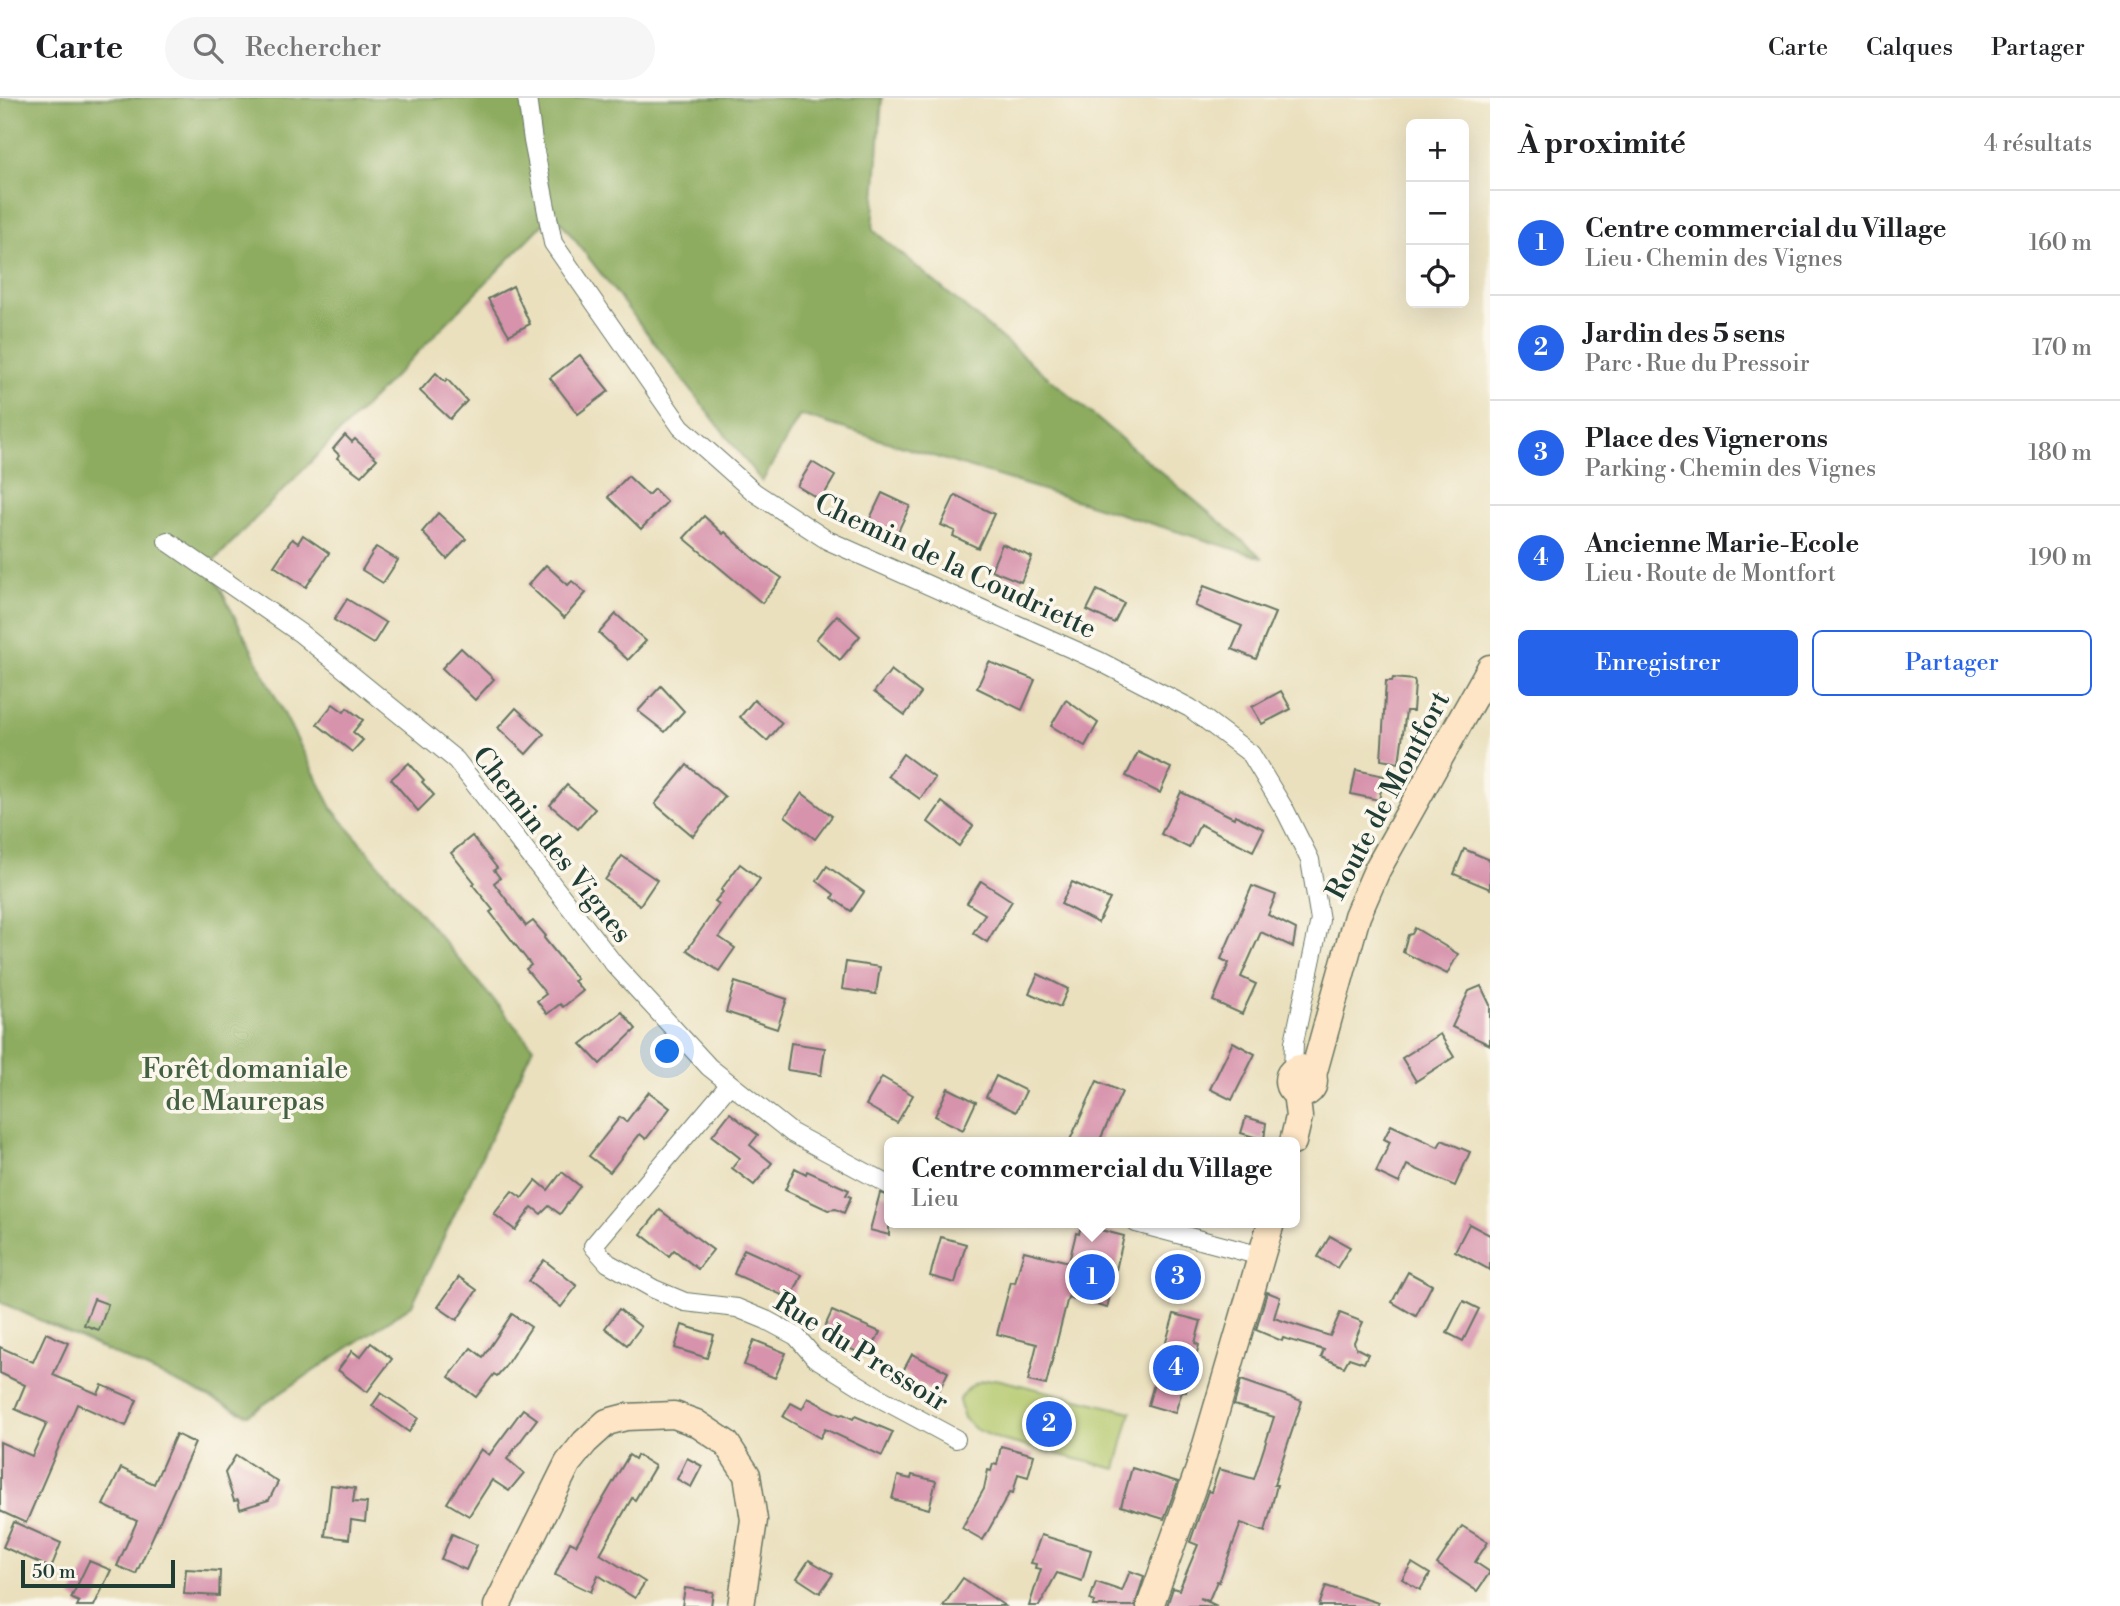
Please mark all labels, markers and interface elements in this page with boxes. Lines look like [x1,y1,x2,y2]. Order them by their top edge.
search box [165,17,655,80]
text: Carte [35,28,123,69]
icon: search [189,29,227,67]
text: Rechercher [245,32,381,64]
text: Carte [1768,33,1828,63]
text: Calques [1866,33,1953,63]
text: Partager [1991,33,2085,63]
map controls [1406,119,1469,308]
button: + [1406,119,1469,182]
text: À proximité [1518,125,1686,163]
text: 4 résultats [1984,130,2092,158]
button: − [1406,182,1469,245]
text: Centre commercial du Village [1585,213,1946,245]
text: 1 [1535,229,1547,257]
text: 160 m [2029,229,2092,257]
button: locate [1406,245,1469,308]
text: Lieu · Chemin des Vignes [1585,245,1843,273]
text: Jardin des 5 sens [1585,318,1785,350]
text: 2 [1534,334,1548,362]
text: 170 m [2032,334,2092,362]
text: Parc · Rue du Pressoir [1585,350,1810,378]
text: Place des Vignerons [1585,423,1828,455]
text: 3 [1534,439,1548,467]
text: 180 m [2028,439,2092,467]
text: Parking · Chemin des Vignes [1585,455,1876,483]
street label: Chemin de la Coudriette [809,486,1102,647]
text: Ancienne Marie-Ecole [1585,528,1859,560]
text: 4 [1533,544,1549,572]
text: 190 m [2029,544,2092,572]
text: Lieu · Route de Montfort [1585,560,1836,588]
button: Enregistrer [1518,630,1798,696]
button: Partager [1812,630,2092,696]
street label: Route de Montfort [1319,685,1458,906]
street label: Chemin des Vignes [464,740,639,950]
your location [650,1034,684,1068]
park label: Forêt domaniale de Maurepas [142,1052,348,1119]
popup [884,1137,1300,1228]
text: Centre commercial du Village [911,1153,1273,1185]
text: Lieu [911,1185,959,1213]
pin: 1 [1069,1251,1115,1303]
pin: 3 [1155,1251,1201,1303]
street label: Rue du Pressoir [767,1285,955,1420]
pin: 4 [1153,1342,1199,1394]
pin: 2 [1026,1398,1072,1450]
scale bar [21,1557,175,1589]
text: 50 m [32,1560,76,1584]

